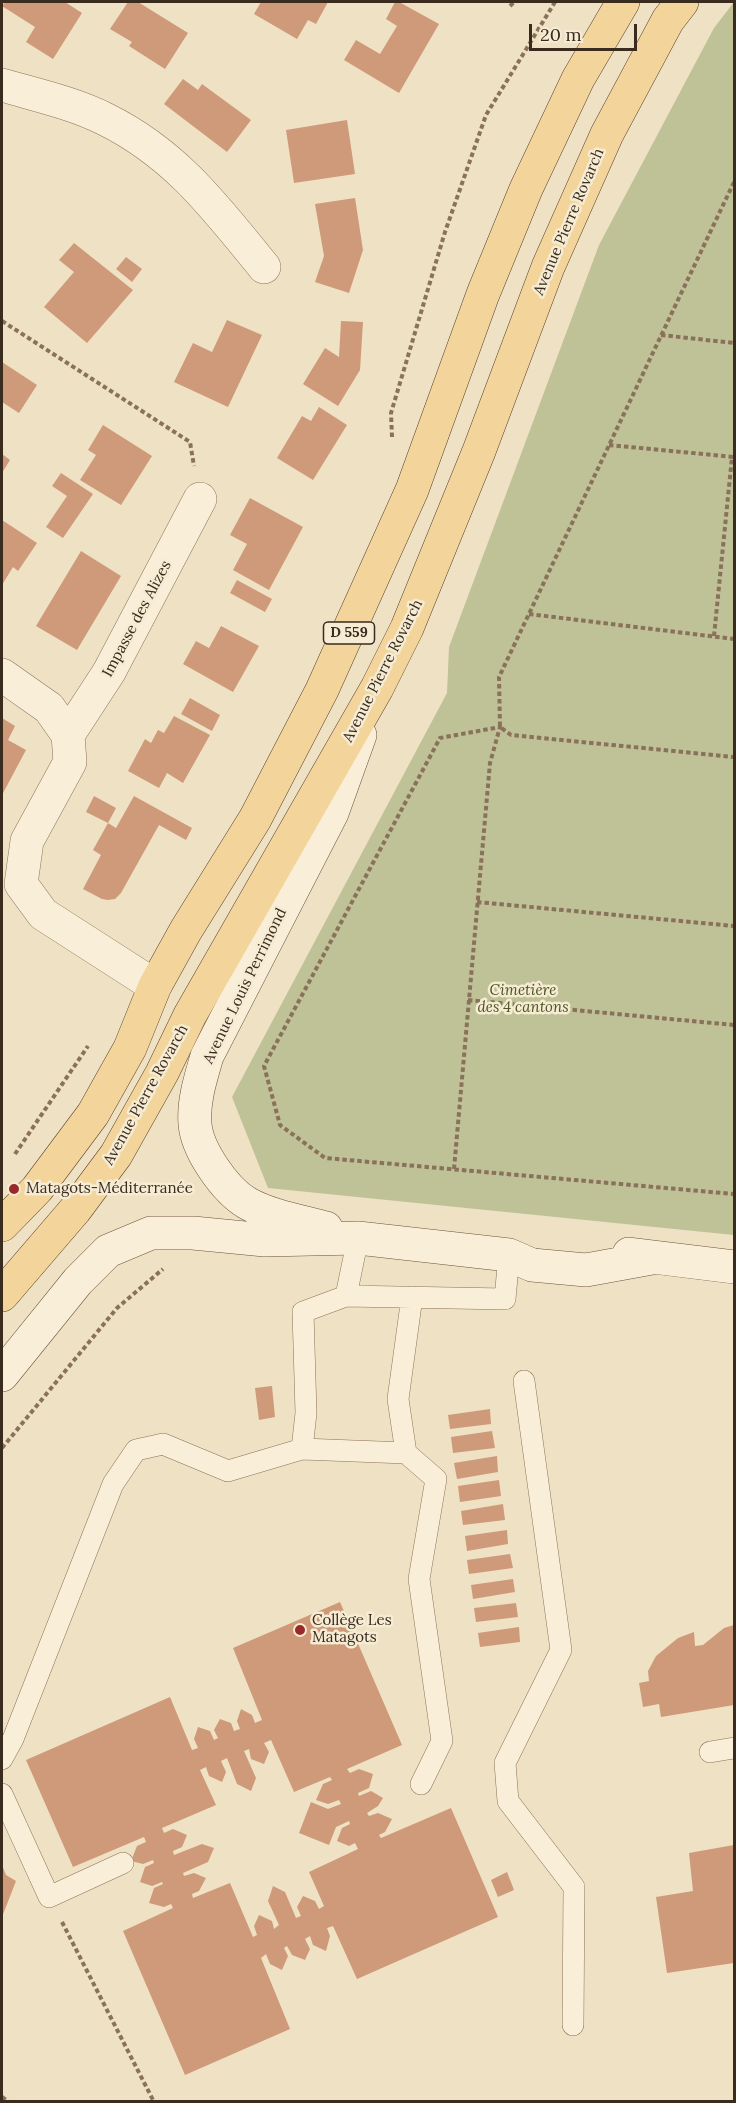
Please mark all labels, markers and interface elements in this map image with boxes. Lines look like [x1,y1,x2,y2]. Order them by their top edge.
scale bar [532,12,640,50]
text: 20 m [540,23,582,46]
street label: Avenue Pierre Rovarch [530,146,608,298]
street label: Impasse des Alizes [99,558,175,680]
street label: Avenue Pierre Rovarch [339,597,427,745]
road number: D 559 [324,622,374,644]
street label: Avenue Louis Perrimond [199,905,291,1067]
park label: Cimetière des 4 cantons [477,982,569,1017]
street label: Avenue Pierre Rovarch [100,1022,192,1168]
place label: Matagots-Méditerranée [26,1180,193,1198]
marker: Matagots-Méditerranée [7,1182,21,1196]
place label: Collège Les Matagots [312,1612,392,1647]
marker: Collège Les Matagots [293,1623,307,1637]

